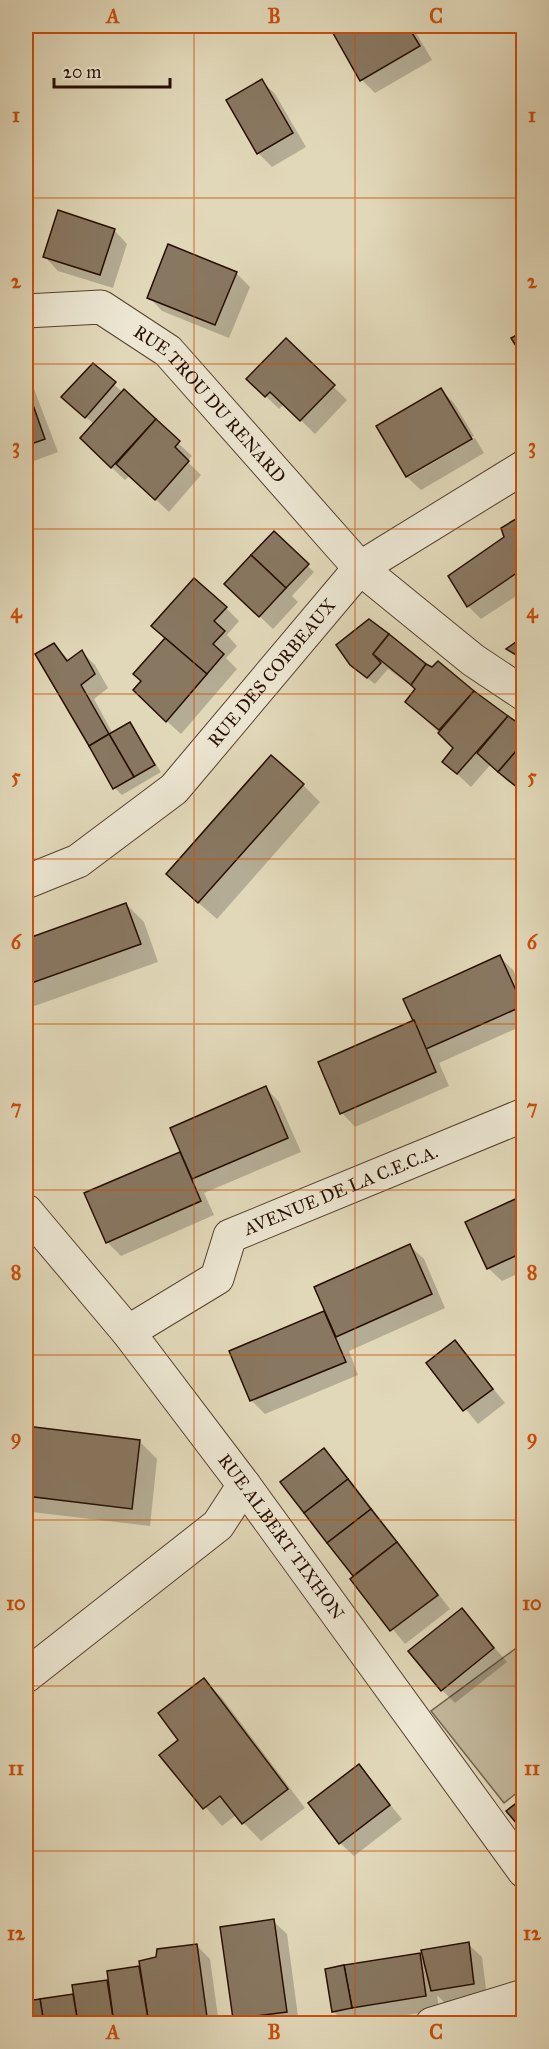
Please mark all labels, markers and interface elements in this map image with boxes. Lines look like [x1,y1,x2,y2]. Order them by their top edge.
text: A [104,4,120,28]
text: B [267,4,281,28]
text: C [429,4,443,28]
scale bar [54,51,170,89]
text: 20 m [63,61,101,83]
text: 1 [12,103,20,127]
text: 1 [528,103,536,127]
text: 2 [11,269,22,293]
text: 2 [527,269,538,293]
street label: RUE TROU DU RENARD [129,320,290,487]
text: 3 [12,434,20,459]
text: 3 [528,434,536,459]
street label: RUE DES CORBEAUX [203,594,340,751]
text: 4 [10,599,22,624]
text: 4 [526,599,538,624]
text: 5 [11,764,21,788]
text: 5 [527,764,537,788]
text: 6 [11,930,23,954]
text: 6 [527,930,539,954]
text: 7 [11,1095,22,1119]
text: 7 [527,1095,538,1119]
street label: AVENUE DE LA C.E.C.A. [240,1141,441,1240]
text: 8 [11,1260,21,1284]
text: 8 [527,1260,537,1284]
text: 9 [11,1425,21,1450]
text: 9 [527,1425,537,1450]
street label: RUE ALBERT TIXHON [213,1449,349,1624]
text: 10 [6,1591,26,1615]
text: 10 [522,1591,542,1615]
text: 11 [8,1756,24,1780]
text: 11 [524,1756,540,1780]
text: 12 [7,1921,26,1945]
text: 12 [523,1921,542,1945]
text: A [104,2020,120,2044]
text: B [267,2020,281,2044]
text: C [429,2020,443,2044]

